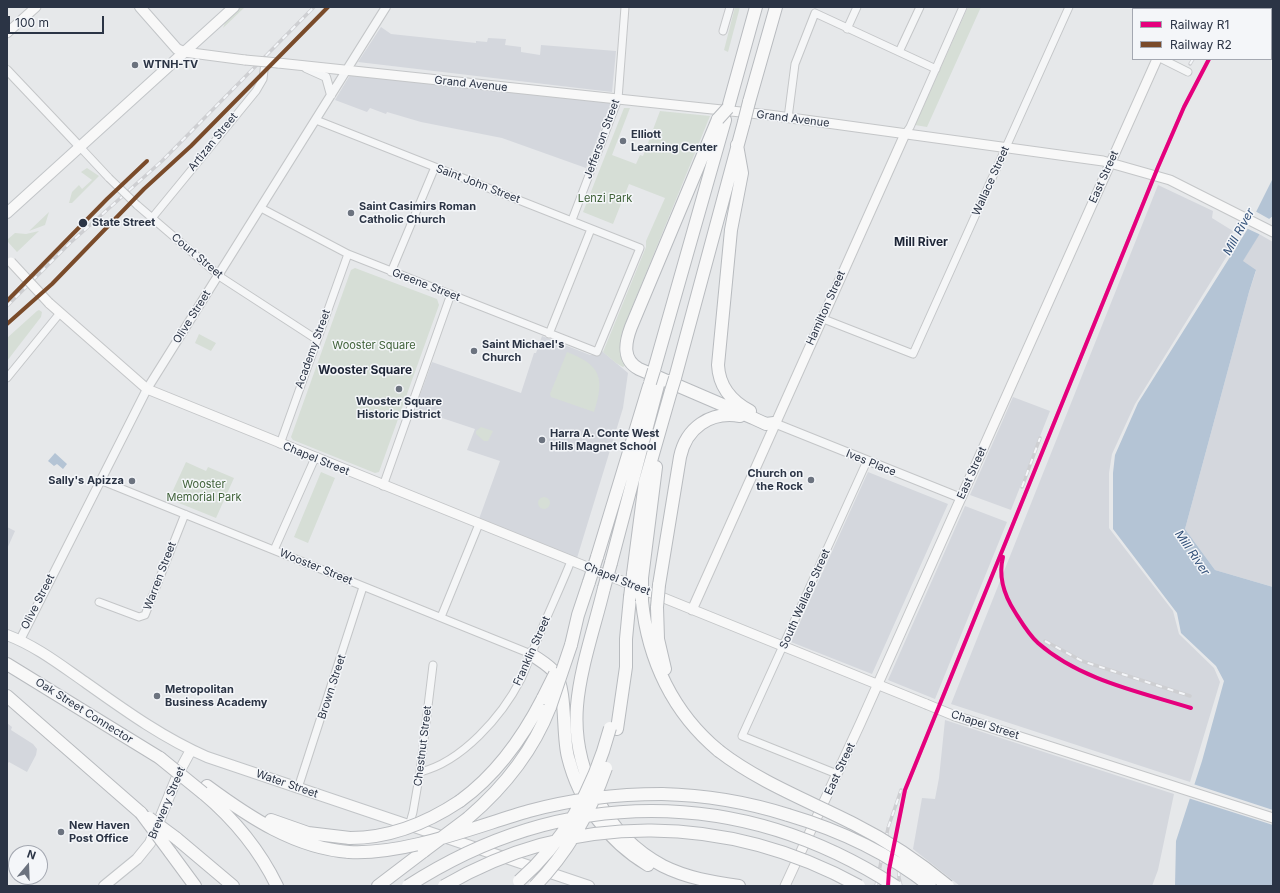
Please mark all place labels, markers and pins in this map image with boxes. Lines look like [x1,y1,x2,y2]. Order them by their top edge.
place label: WTNH-TV [143,58,198,72]
marker: WTNH-TV [130,60,140,70]
place label: Elliott Learning Center [631,128,718,154]
marker: Elliott Learning Center [618,136,628,146]
place label: Saint Casimirs Roman Catholic Church [359,200,476,226]
marker: Saint Casimirs Roman Catholic Church [346,208,356,218]
place label: State Street [92,216,155,230]
marker: State Street [77,217,89,229]
place label: Saint Michael's Church [482,338,564,364]
marker: Saint Michael's Church [469,346,479,356]
marker: Wooster Square Historic District [394,384,404,394]
place label: Wooster Square Historic District [356,395,442,421]
place label: Harra A. Conte West Hills Magnet School [550,427,659,453]
marker: Harra A. Conte West Hills Magnet School [537,435,547,445]
place label: Church on the Rock [747,467,803,493]
place label: Sally's Apizza [48,474,124,488]
marker: Church on the Rock [806,475,816,485]
marker: Sally's Apizza [127,476,137,486]
place label: Metropolitan Business Academy [165,683,267,709]
marker: Metropolitan Business Academy [152,691,162,701]
place label: New Haven Post Office [69,819,130,845]
marker: New Haven Post Office [56,827,66,837]

